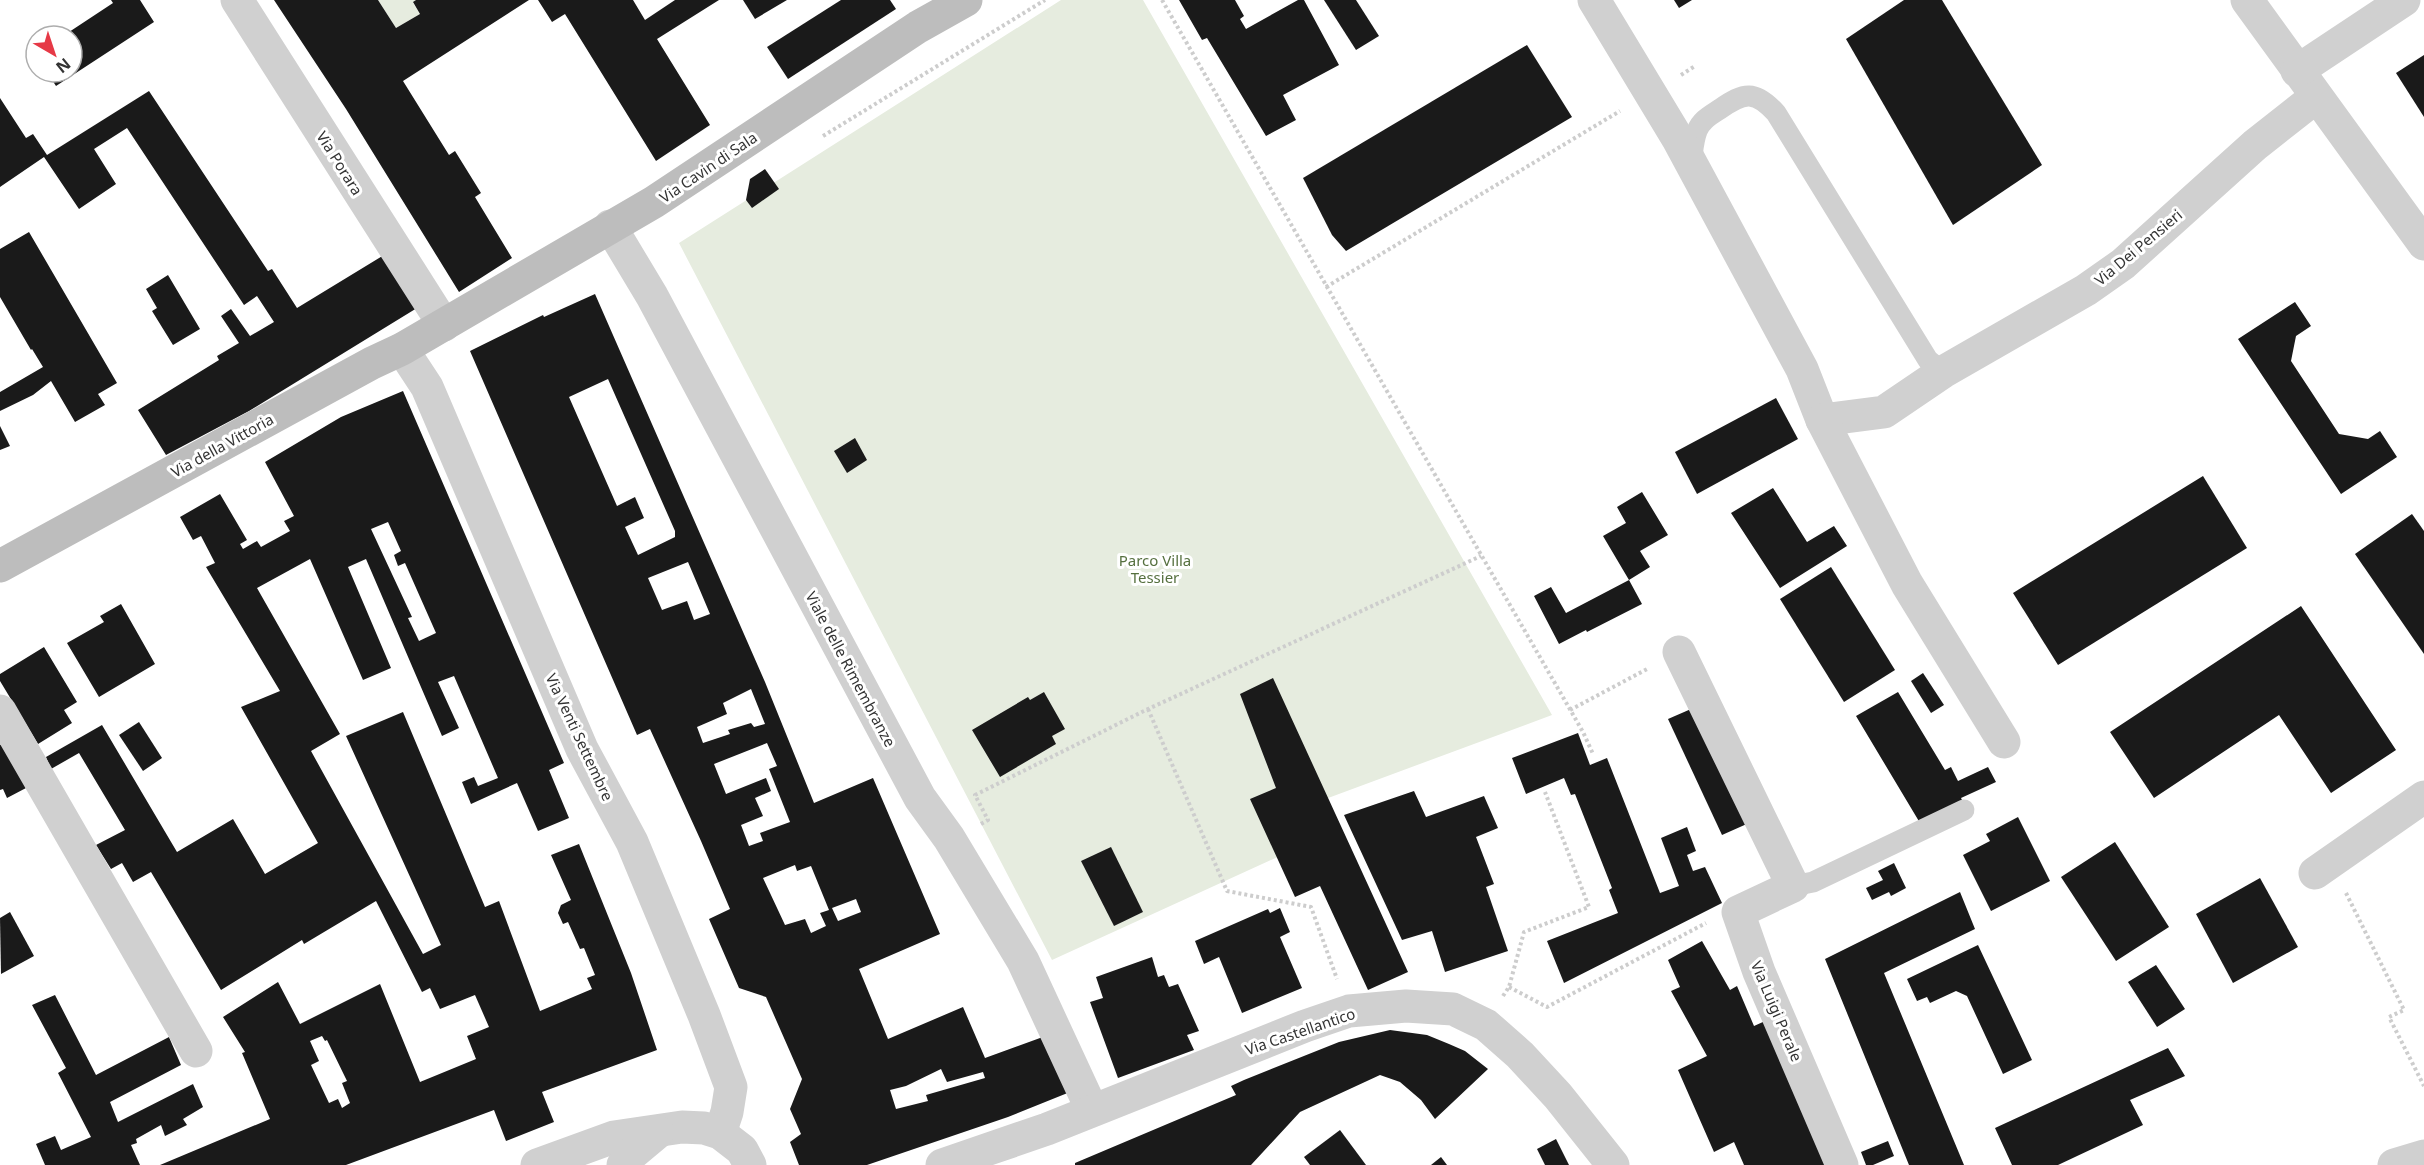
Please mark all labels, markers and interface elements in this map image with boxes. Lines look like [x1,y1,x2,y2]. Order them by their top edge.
north arrow [24,24,84,84]
text: N [51,53,75,78]
street label: Via Porara [312,127,368,199]
street label: Via Cavin di Sala [655,127,761,207]
street label: Via Dei Pensieri [2090,204,2186,290]
street label: Via della Vittoria [167,409,277,481]
park label: Parco Villa Tessier [1119,550,1191,587]
street label: Viale delle Rimembranze [801,588,901,750]
street label: Via Venti Settembre [542,670,618,804]
street label: Via Luigi Perale [1747,958,1807,1064]
street label: Via Castellantico [1242,1003,1358,1059]

